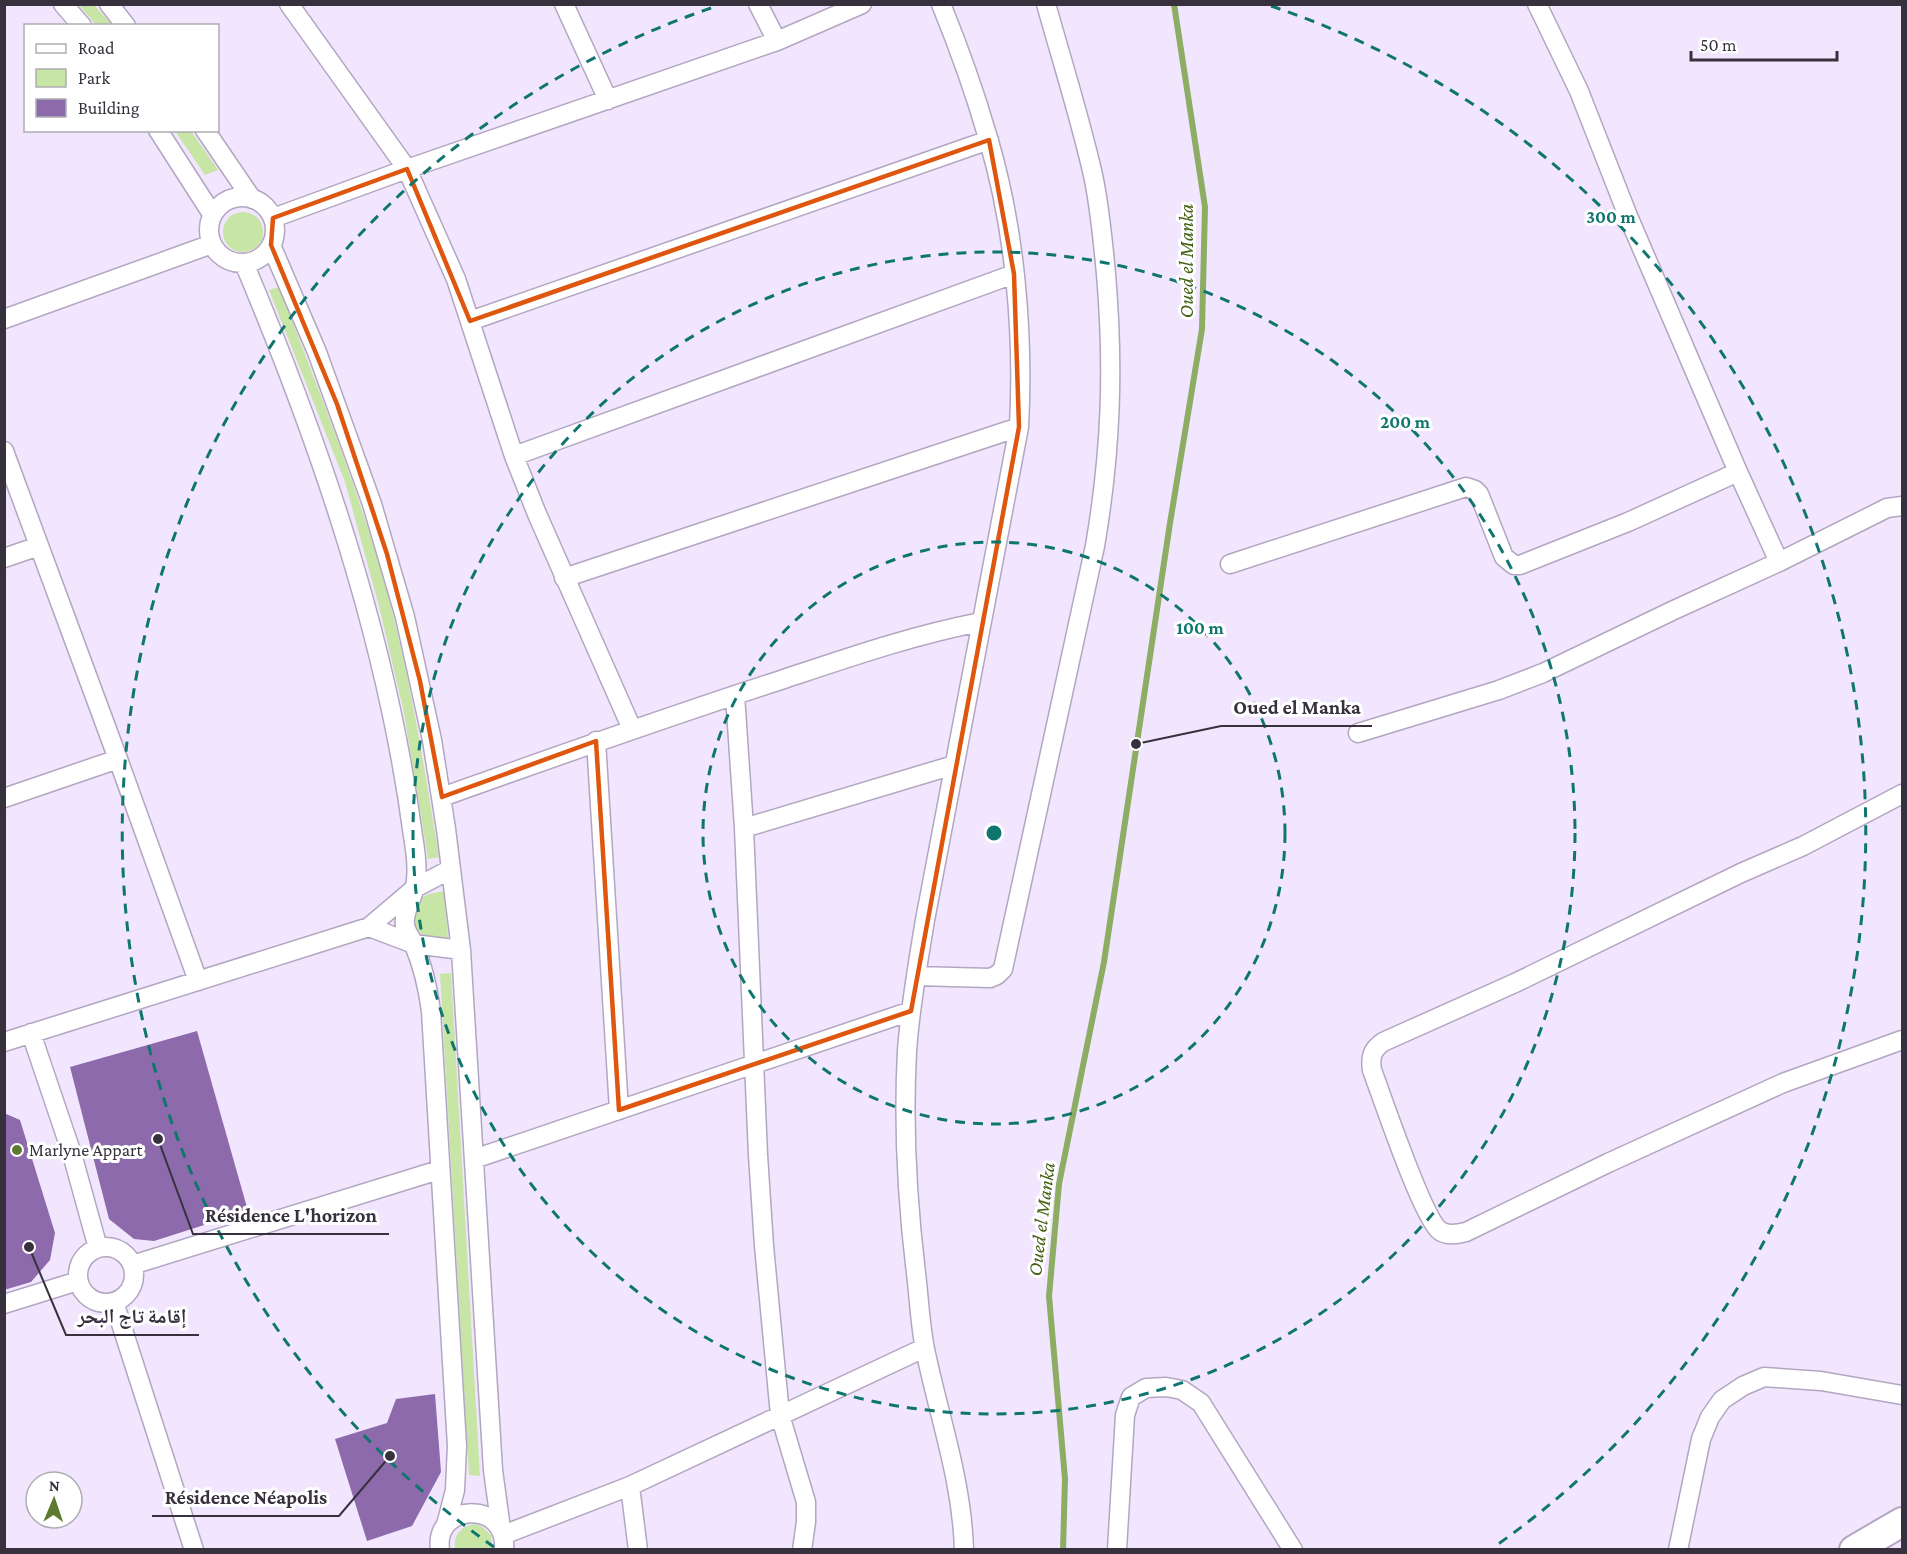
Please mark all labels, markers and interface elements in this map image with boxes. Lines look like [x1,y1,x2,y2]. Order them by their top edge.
legend [24,24,219,132]
scale bar [1691,24,1836,62]
text: 50 m [1700,35,1737,55]
text: Road [78,38,115,58]
text: Park [78,68,110,88]
text: Building [78,98,140,118]
water label: Oued el Manka [1175,204,1197,318]
text: 300 m [1586,207,1636,227]
text: 200 m [1380,412,1431,432]
text: 100 m [1176,618,1224,638]
callout: Oued el Manka [1221,688,1372,726]
text: Oued el Manka [1233,696,1361,718]
centre of rings [984,823,1004,843]
place label: Marlyne Appart [29,1140,143,1160]
marker: Marlyne Appart [10,1143,24,1157]
water label: Oued el Manka [1023,1161,1059,1277]
callout: Résidence L'horizon [193,1196,389,1234]
text: Résidence L'horizon [205,1204,377,1226]
callout: إقامة تاج البحر [66,1297,199,1335]
text: إقامة تاج البحر [76,1305,187,1329]
north arrow [24,1470,84,1530]
text: N [49,1477,60,1494]
callout: Résidence Néapolis [152,1478,339,1516]
text: Résidence Néapolis [165,1486,327,1508]

